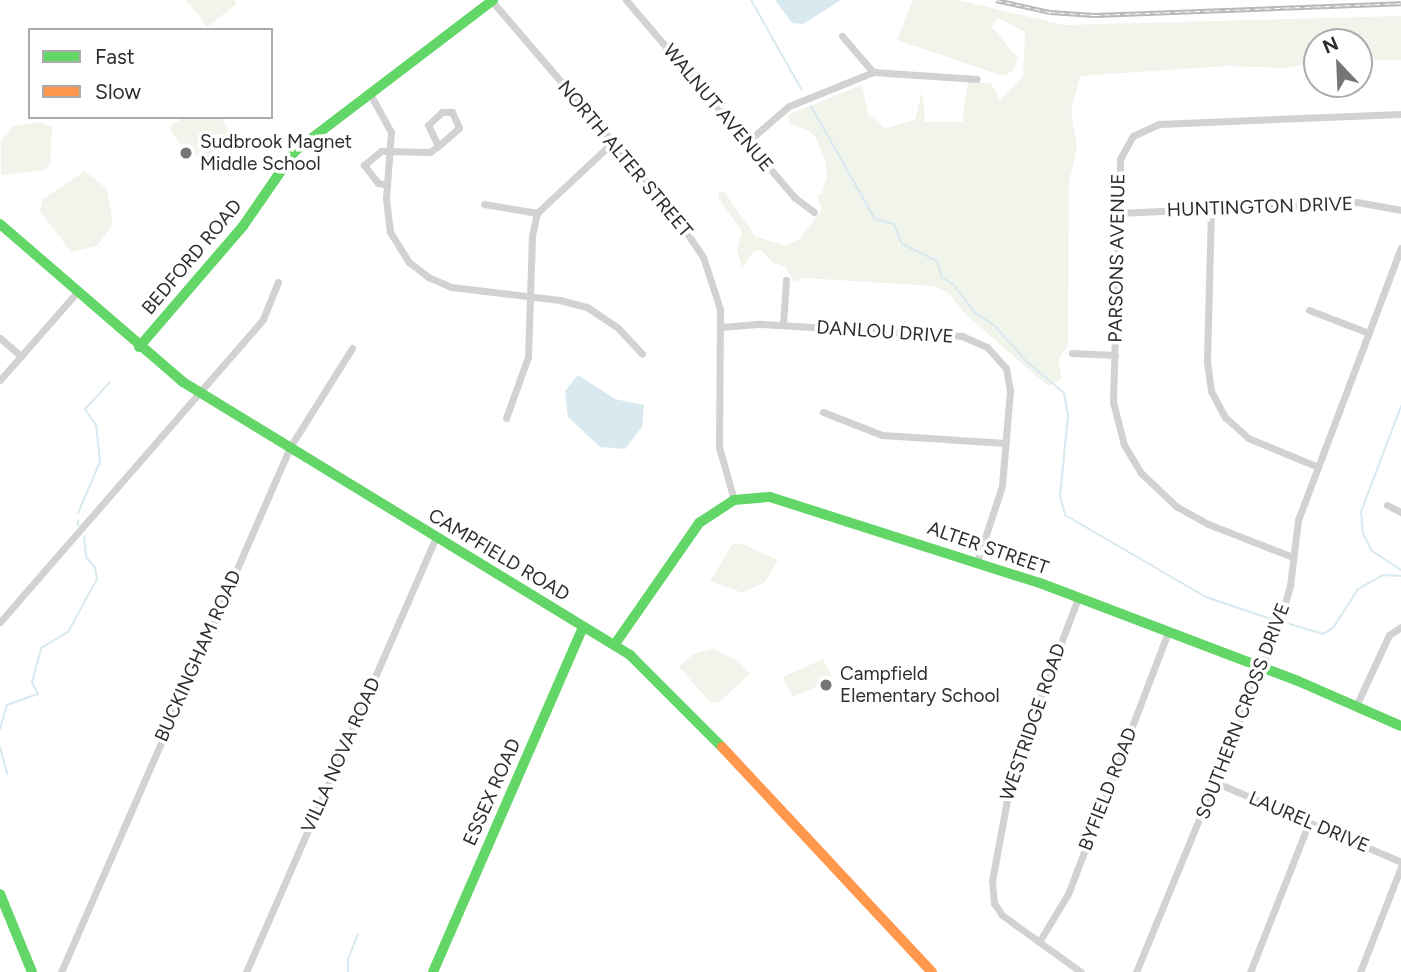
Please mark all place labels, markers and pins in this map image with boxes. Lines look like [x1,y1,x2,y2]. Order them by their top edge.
place label: Sudbrook Magnet Middle School [200,131,352,175]
marker: Sudbrook Magnet Middle School [178,145,194,161]
place label: Campfield Elementary School [840,663,1000,707]
marker: Campfield Elementary School [818,677,834,693]

